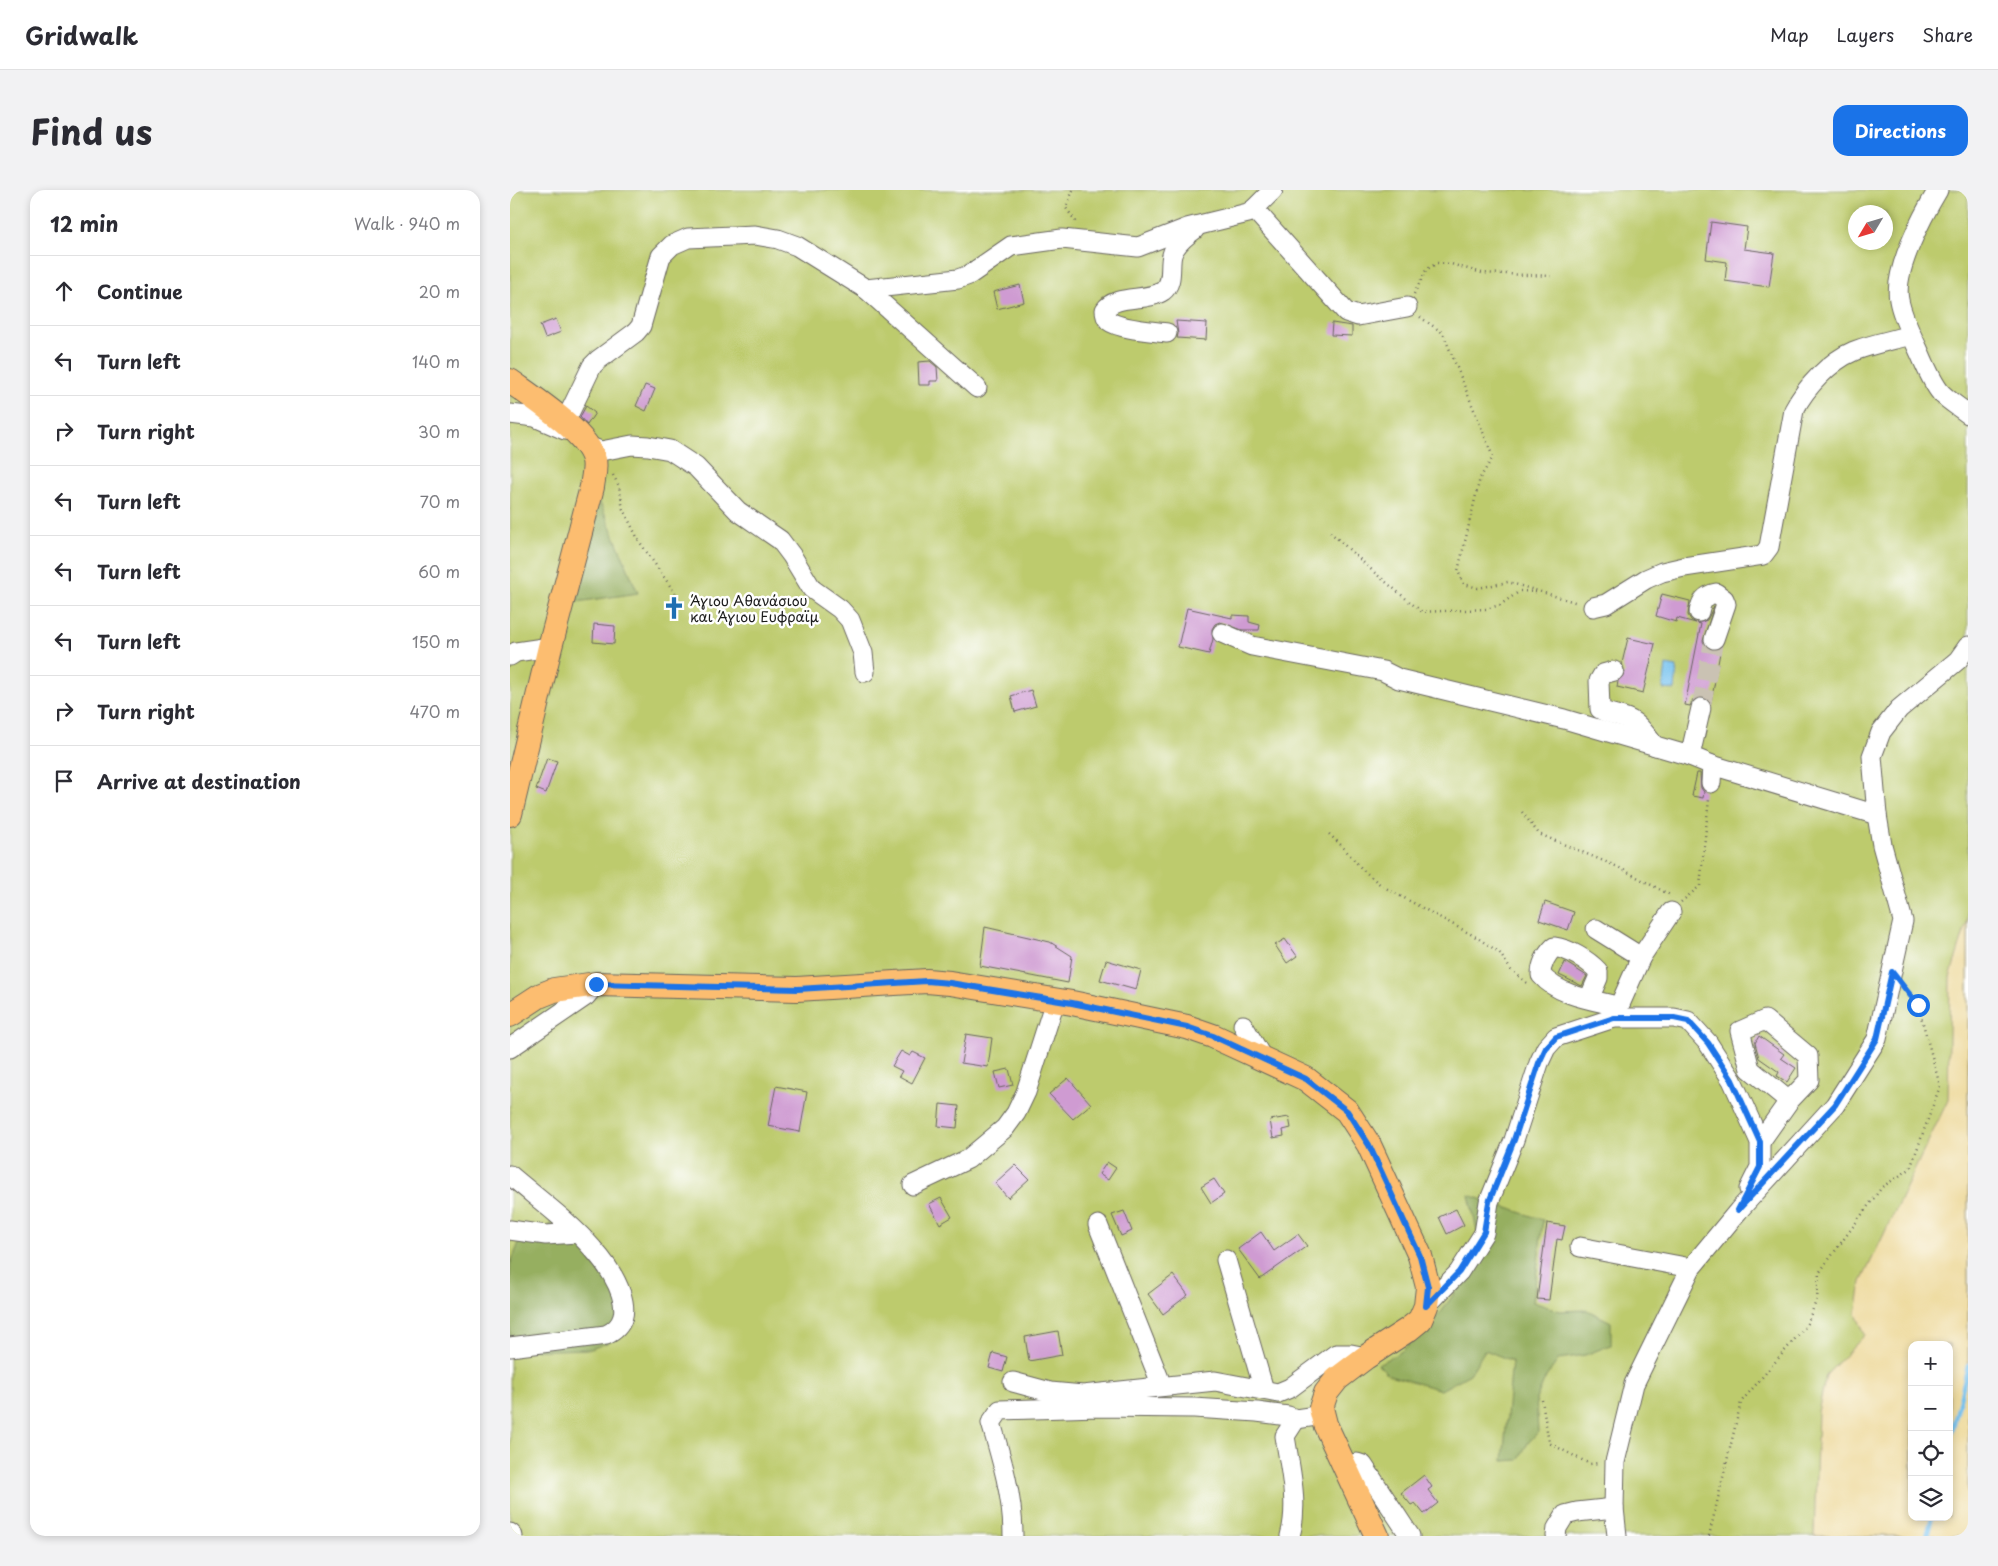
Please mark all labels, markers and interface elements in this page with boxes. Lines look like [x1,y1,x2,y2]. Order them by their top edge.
text: Gridwalk [25,17,138,53]
text: Map [1770,21,1809,48]
text: Layers [1837,21,1894,48]
text: Share [1922,21,1973,48]
text: Find us [30,104,152,157]
button: Directions [1833,105,1968,156]
north arrow [1848,205,1893,250]
text: 12 min [50,207,119,239]
text: Walk · 940 m [354,211,460,235]
icon: ahead [50,277,78,305]
text: Continue [97,277,183,305]
text: 20 m [419,279,460,303]
icon: left [50,347,78,375]
text: Turn left [97,347,181,375]
text: 140 m [412,349,460,373]
icon: right [50,417,78,445]
text: Turn right [97,417,195,445]
text: 30 m [418,419,460,443]
icon: left [50,487,78,515]
text: Turn left [97,487,181,515]
text: 70 m [420,489,460,513]
icon: left [50,557,78,585]
text: Turn left [97,557,181,585]
text: 60 m [418,559,460,583]
place label: Άγιου Αθανάσιου και Άγιου Ευφραϊμ [690,590,819,627]
church icon: Άγιου Αθανάσιου και Άγιου Ευφραϊμ [661,595,687,621]
icon: left [50,627,78,655]
text: Turn left [97,627,181,655]
text: 150 m [412,629,460,653]
icon: right [50,697,78,725]
text: Turn right [97,697,195,725]
text: 470 m [410,699,460,723]
icon: arrive [50,767,78,795]
text: Arrive at destination [97,767,301,795]
route end [585,973,608,996]
route start [1907,994,1930,1017]
map controls [1908,1341,1953,1521]
button: + [1908,1341,1953,1386]
button: − [1908,1386,1953,1431]
button: locate [1908,1431,1953,1476]
button: layers [1908,1476,1953,1521]

